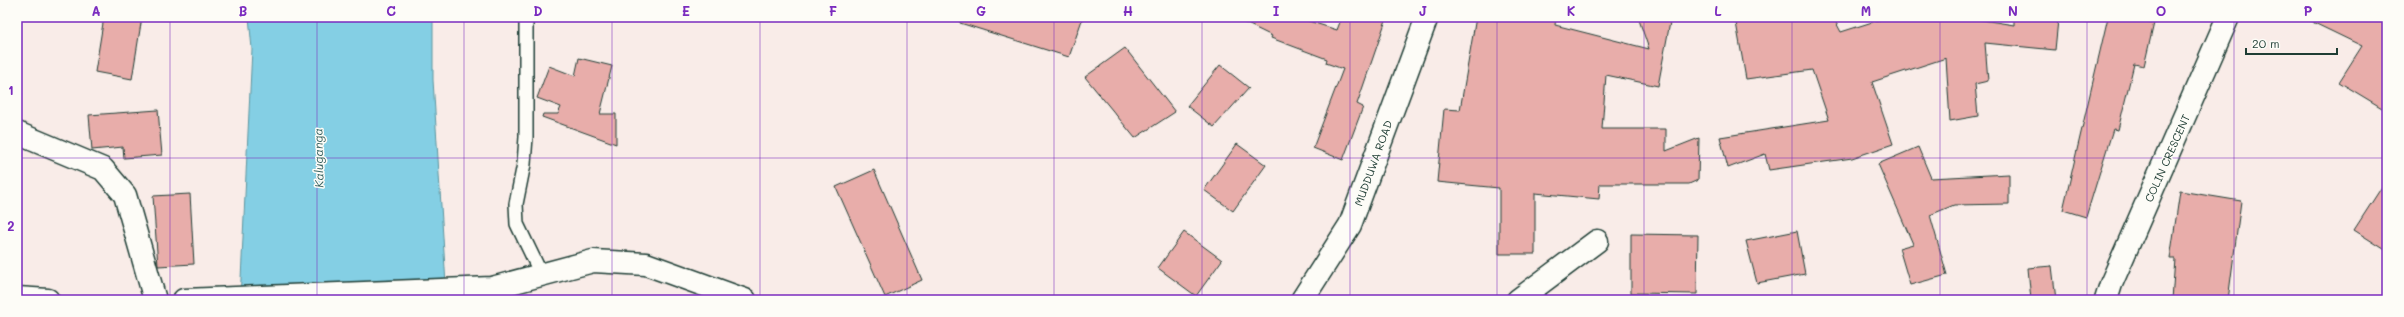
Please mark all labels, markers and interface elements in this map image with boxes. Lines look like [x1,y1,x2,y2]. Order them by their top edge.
text: A [91,2,101,19]
text: B [239,2,248,19]
text: C [386,2,396,19]
text: D [533,2,543,19]
text: E [682,2,690,19]
text: F [829,2,837,19]
text: G [976,2,986,19]
text: H [1123,2,1133,19]
text: I [1273,2,1280,19]
text: J [1419,2,1427,19]
text: K [1567,2,1576,19]
text: L [1714,2,1722,19]
text: M [1861,2,1871,19]
text: N [2008,2,2018,19]
text: O [2156,2,2166,19]
text: P [2304,2,2313,19]
scale bar [2246,30,2337,56]
text: 20 m [2252,35,2280,51]
text: 1 [8,81,14,98]
street label: COLIN CRESCENT [2141,112,2193,204]
street label: MUDDUWA ROAD [1351,118,1395,208]
water label: Kaluganga [309,128,327,188]
text: 2 [7,217,15,234]

